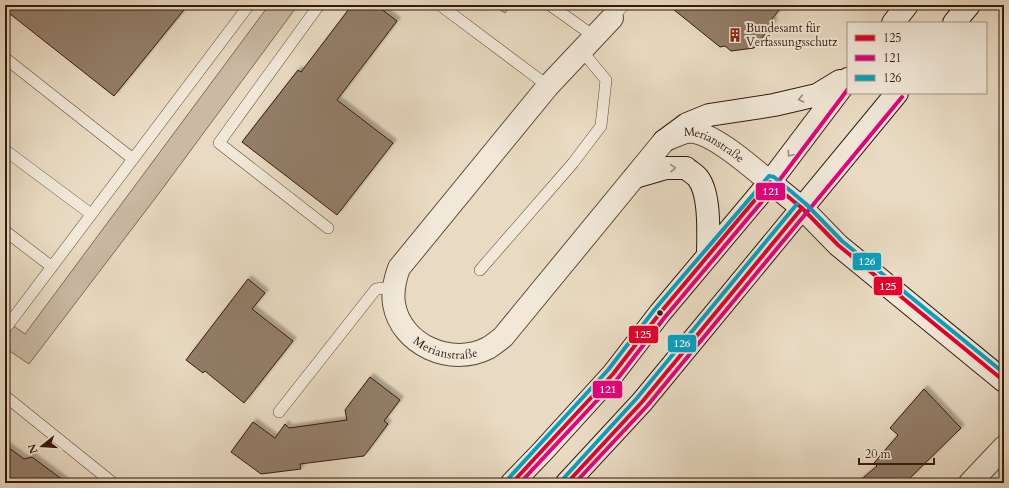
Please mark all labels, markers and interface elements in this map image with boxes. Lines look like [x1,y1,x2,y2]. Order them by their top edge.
place label: Bundesamt für Verfassungsschutz [746,20,838,50]
legend [847,22,987,94]
building icon: Bundesamt für Verfassungsschutz [727,27,743,43]
text: 125 [883,30,901,46]
text: 121 [883,50,901,66]
text: 126 [883,70,901,86]
one-way arrow [798,94,804,102]
street label: Merianstraße [684,123,748,166]
one-way arrow [787,150,795,157]
one-way arrow [670,164,676,172]
line badge: 121 [755,182,786,201]
text: 121 [763,184,779,199]
line badge: 126 [852,252,882,271]
text: 126 [859,254,876,269]
line badge: 125 [873,276,903,296]
text: 125 [880,279,897,294]
unlabelled marker [655,308,665,318]
line badge: 125 [628,325,659,344]
text: 125 [635,327,652,342]
street label: Merianstraße [410,333,479,363]
line badge: 126 [667,334,697,353]
text: 126 [674,336,691,351]
line badge: 121 [592,380,623,399]
text: 121 [600,382,616,397]
north arrow [22,426,62,466]
scale bar [859,440,934,466]
text: N [24,442,41,456]
text: 20 m [865,446,892,462]

